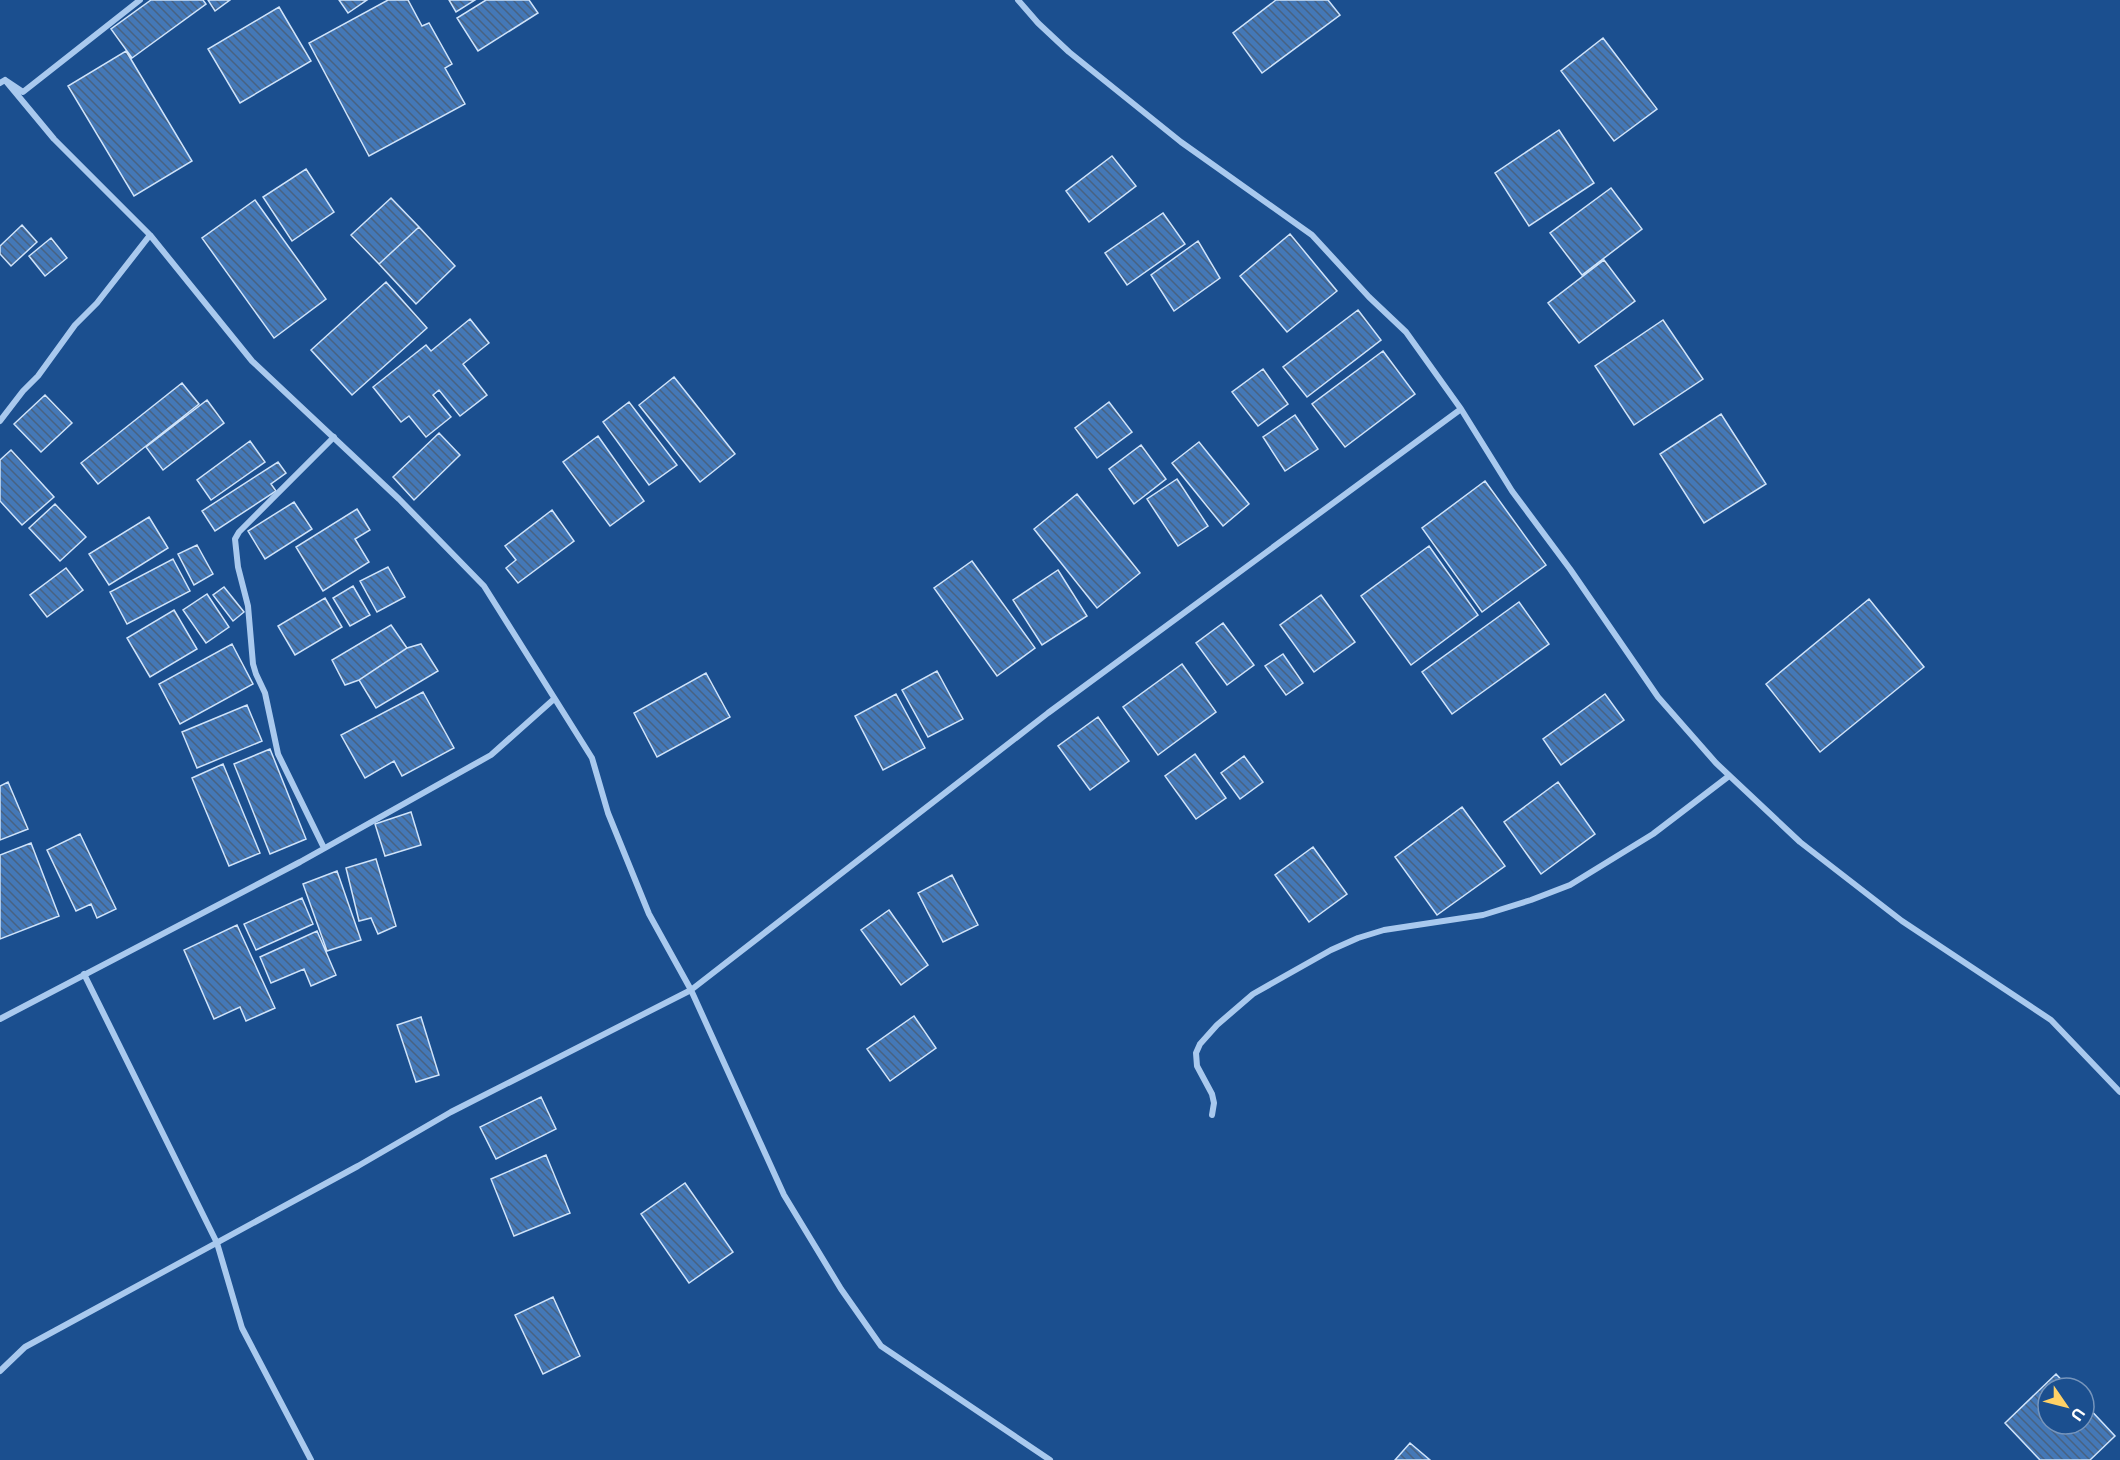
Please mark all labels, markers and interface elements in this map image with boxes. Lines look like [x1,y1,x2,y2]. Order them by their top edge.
north arrow [2036,1376,2096,1436]
text: U [2066,1403,2091,1426]

